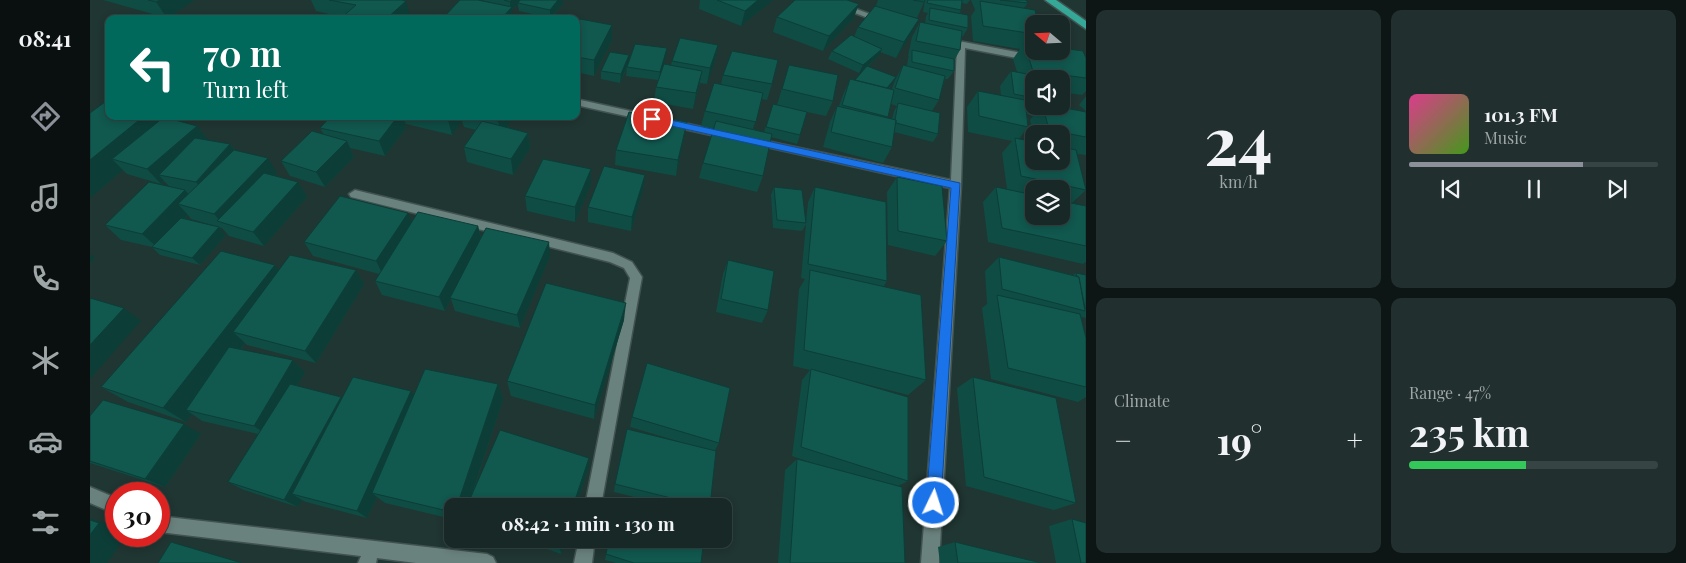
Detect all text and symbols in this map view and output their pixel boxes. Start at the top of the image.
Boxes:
north arrow [1025,15,1070,60]
map controls [1025,15,1070,225]
text: 08:41 [19,23,71,53]
text: 70 m [203,29,281,76]
icon: left [120,35,185,100]
button: sound [1025,70,1070,115]
text: Turn left [203,74,288,104]
text: 24 [1204,95,1273,181]
pin [631,98,673,140]
icon: directions [28,99,63,134]
text: 101.3 FM [1484,101,1558,127]
icon: arrive [638,105,666,133]
button: search [1025,125,1070,170]
text: Music [1484,127,1527,148]
text: km/h [1219,171,1258,192]
icon: previous [1437,175,1465,203]
icon: pause [1520,175,1548,203]
icon: next [1603,175,1631,203]
icon: music [28,180,63,215]
button: layers [1025,180,1070,225]
icon: phone [28,261,63,296]
icon: climate [28,343,63,378]
text: Range · 47% [1409,382,1491,403]
text: Climate [1114,390,1170,411]
text: 235 km [1409,406,1529,457]
text: 19° [1216,414,1262,465]
text: − [1114,421,1132,458]
text: + [1347,421,1363,458]
icon: car [28,424,63,459]
position arrow [907,476,959,528]
speed limit sign: 30 [105,482,170,547]
icon: filters [28,505,63,540]
text: 08:42 · 1 min · 130 m [501,510,675,536]

